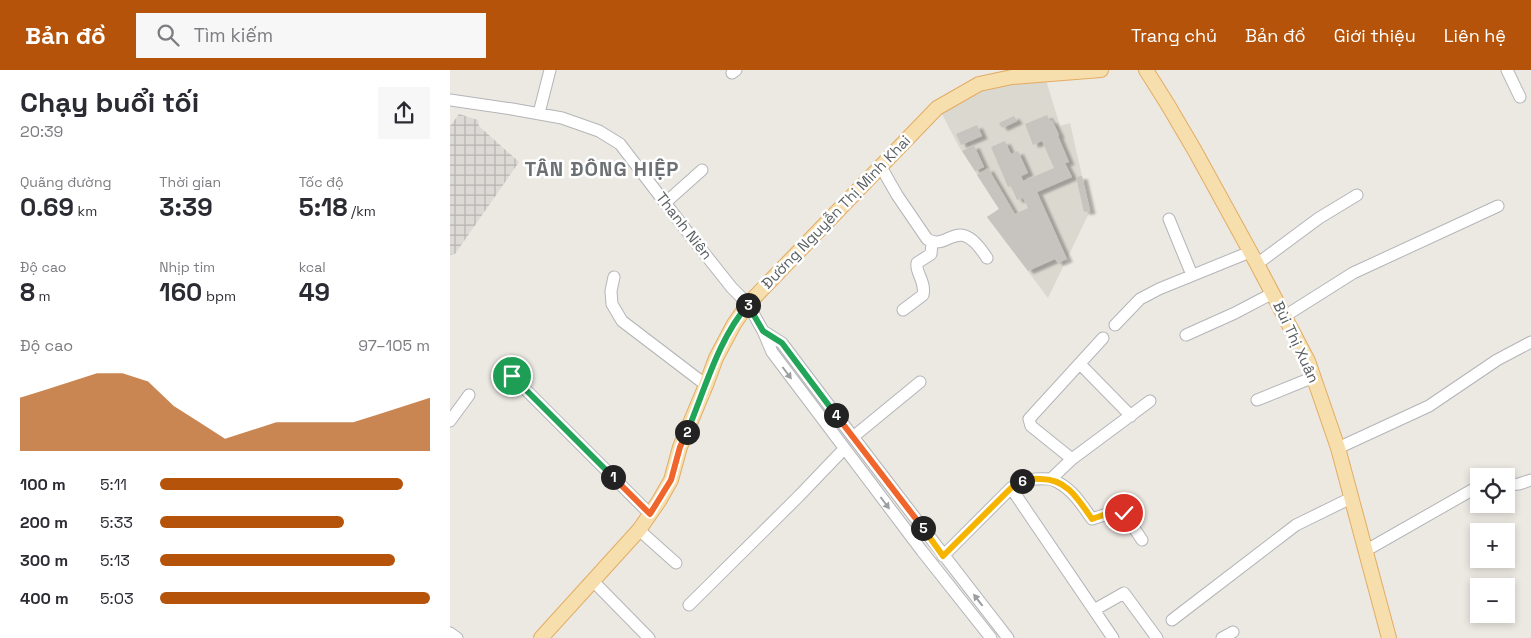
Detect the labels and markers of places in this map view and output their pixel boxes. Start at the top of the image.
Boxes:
pin: 3 [736,292,760,318]
pin [491,355,533,397]
pin: 4 [824,402,848,428]
pin: 2 [674,420,700,444]
pin: 1 [600,464,626,490]
pin: 6 [1010,468,1034,494]
pin [1103,492,1145,534]
pin: 5 [910,516,936,540]

